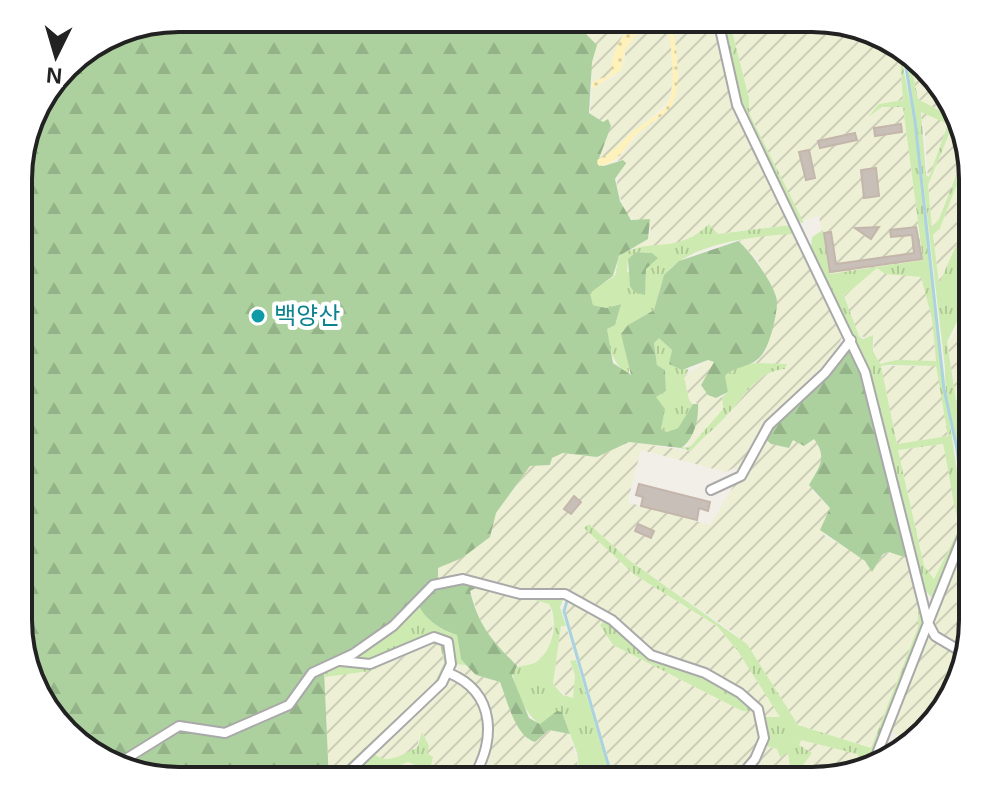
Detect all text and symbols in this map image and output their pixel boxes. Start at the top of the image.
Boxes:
north arrow [16,16,96,96]
text: N [45,62,63,89]
place label: 백양산 [274,302,340,329]
marker: 백양산 [249,307,267,325]

